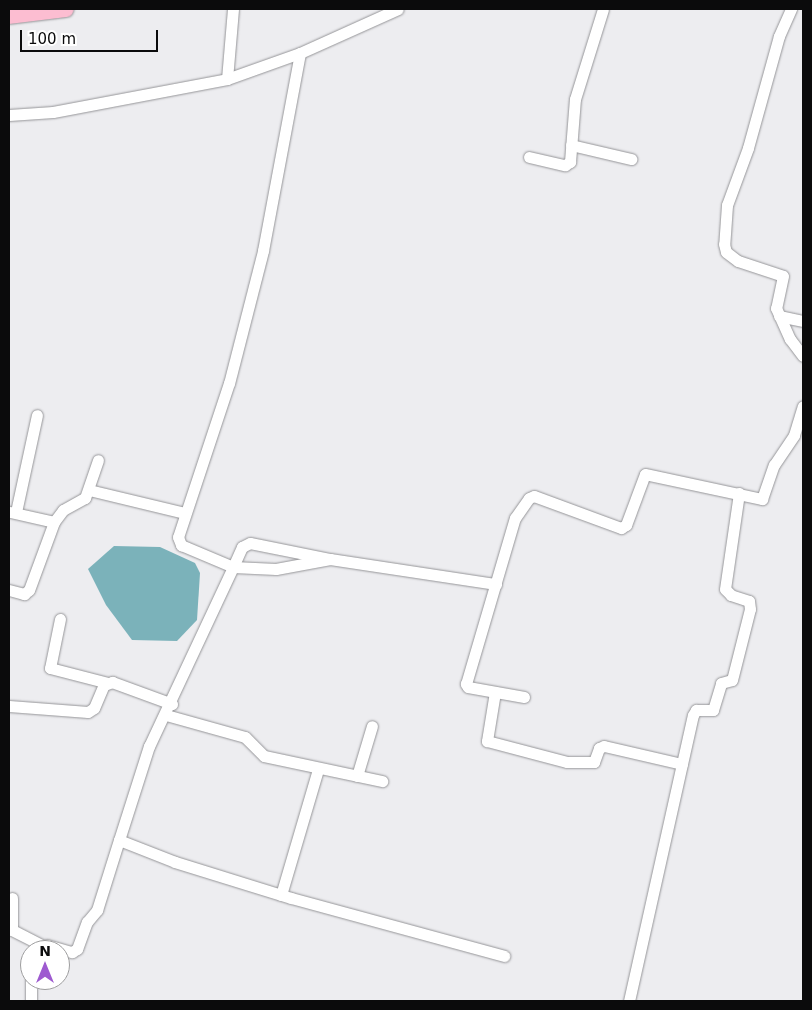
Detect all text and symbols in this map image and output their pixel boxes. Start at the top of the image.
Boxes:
scale bar [22,20,160,52]
text: 100 m [28,30,76,48]
north arrow [20,940,70,990]
text: N [39,943,51,959]

